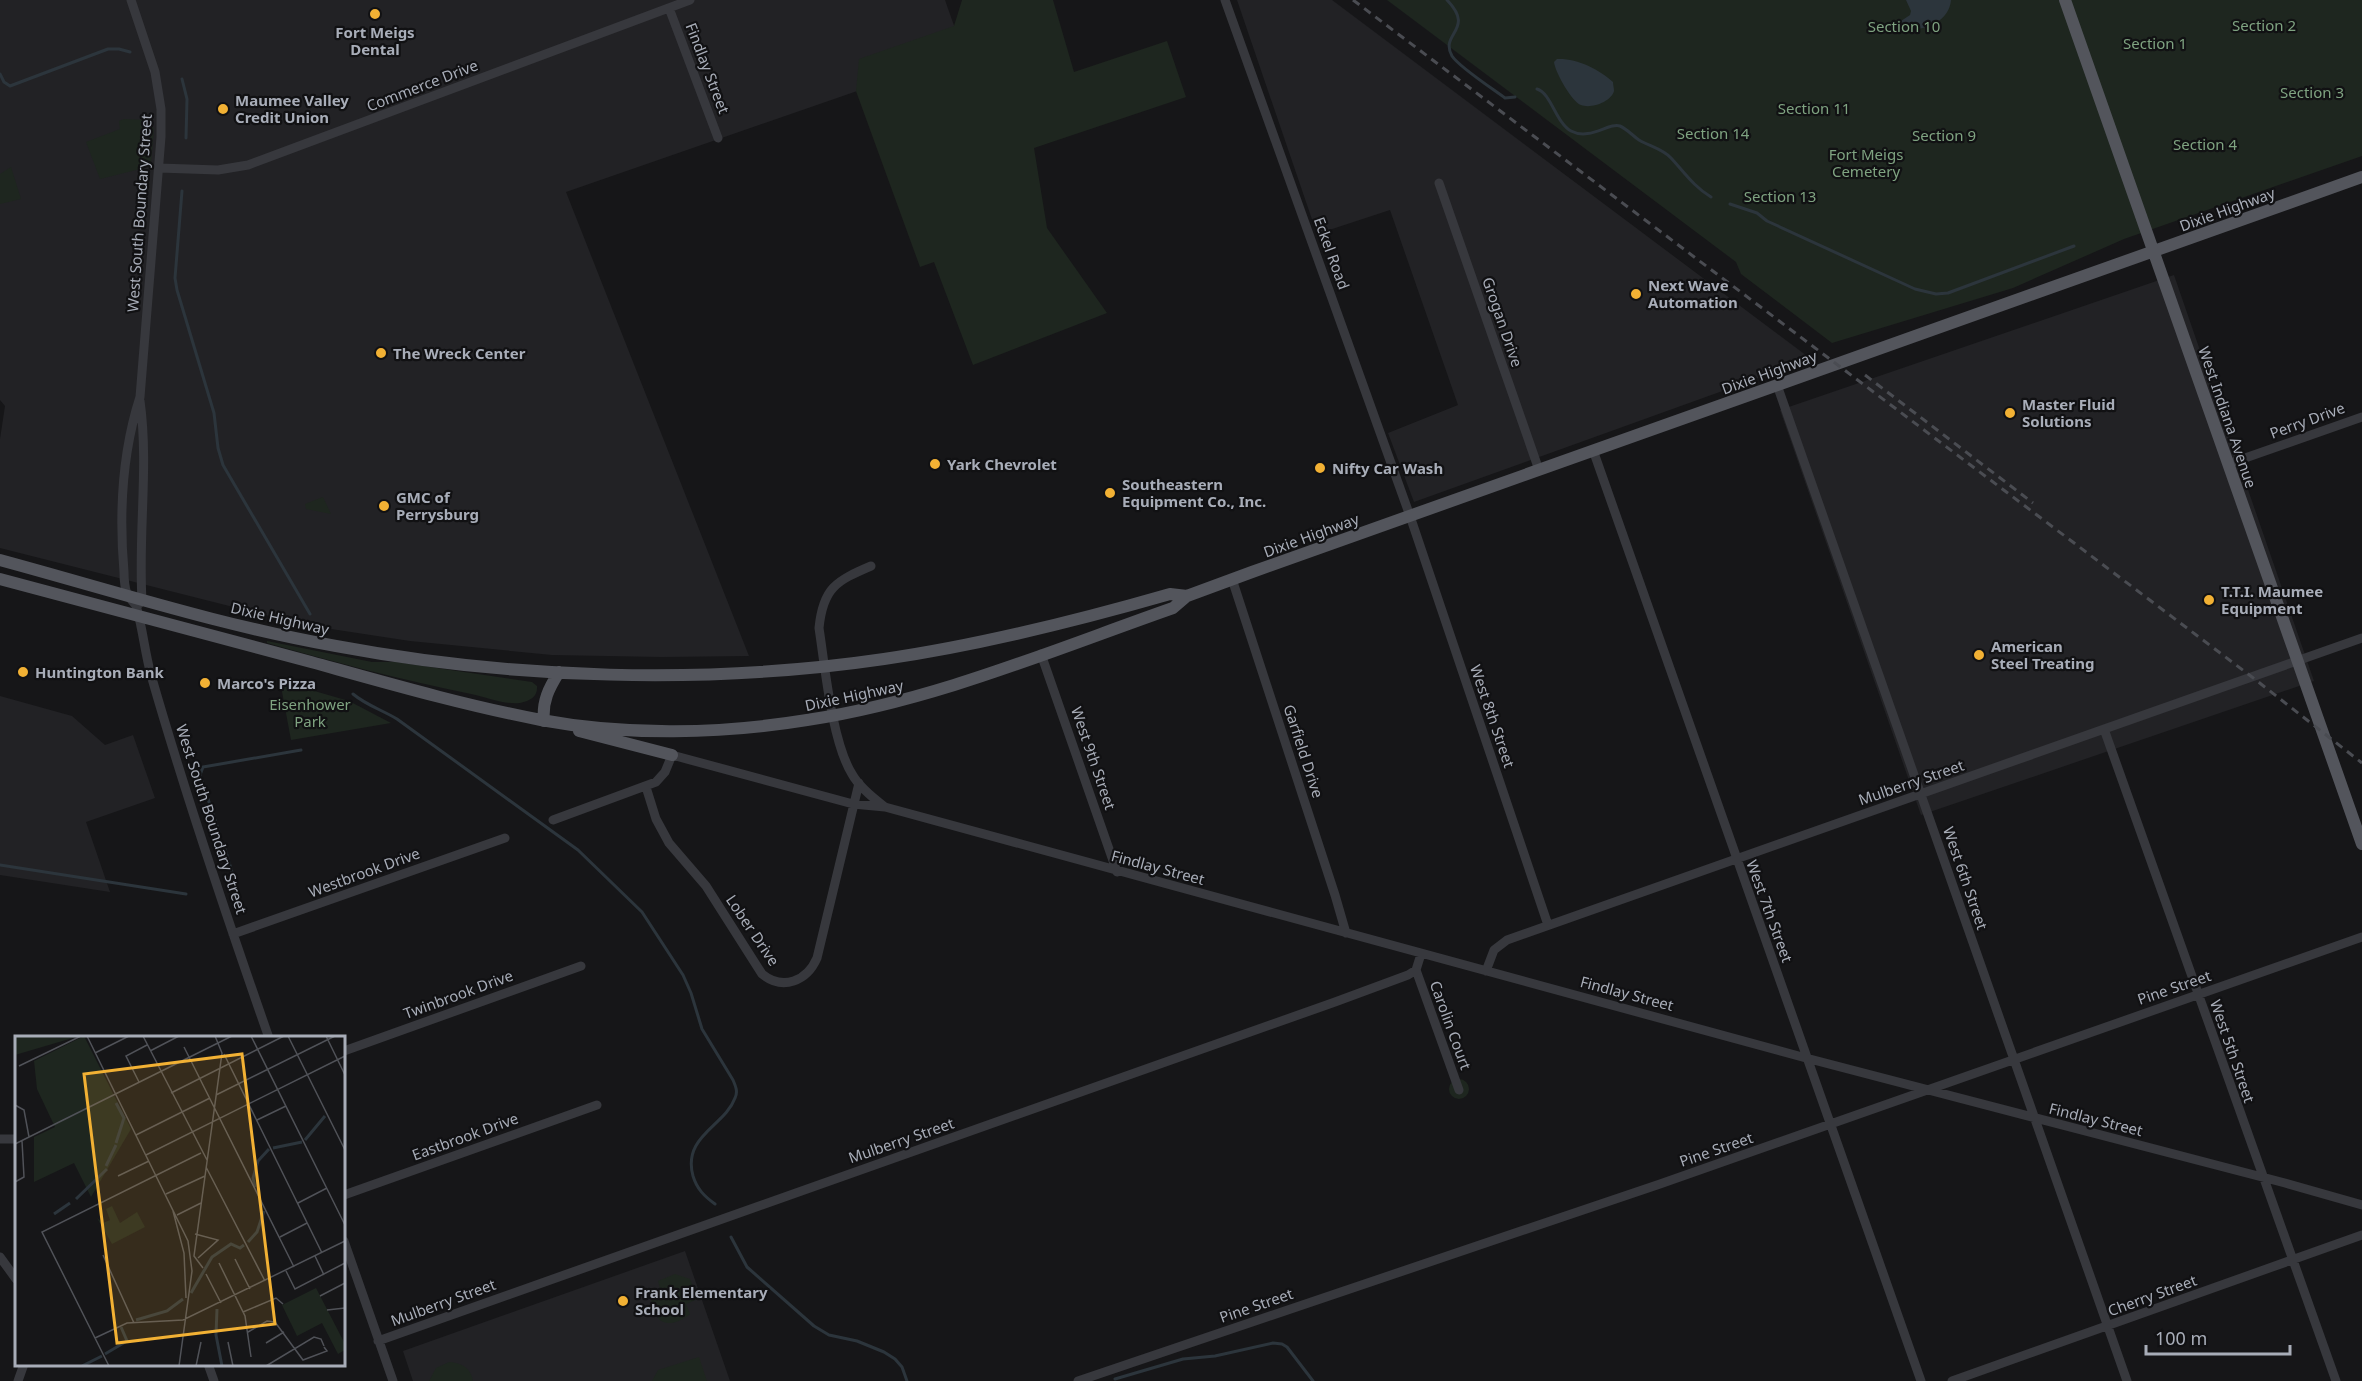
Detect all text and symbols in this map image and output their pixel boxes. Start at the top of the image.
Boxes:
marker: Fort Meigs Dental [368,7,382,21]
park label: Section 2 [2232,15,2296,35]
park label: Section 10 [1868,16,1940,36]
street label: Findlay Street [681,20,735,117]
place label: Fort Meigs Dental [335,22,415,59]
park label: Section 1 [2123,33,2187,53]
street label: Commerce Drive [364,55,480,115]
park label: Section 3 [2280,82,2344,102]
place label: Maumee Valley Credit Union [235,90,349,127]
park label: Section 11 [1778,98,1850,118]
marker: Maumee Valley Credit Union [216,102,230,116]
street label: West South Boundary Street [122,113,156,313]
park label: Section 14 [1677,123,1750,143]
park label: Section 9 [1912,125,1976,145]
park label: Section 4 [2173,134,2237,154]
park label: Fort Meigs Cemetery [1829,144,1903,181]
street label: Dixie Highway [2176,182,2278,236]
park label: Section 13 [1744,186,1816,206]
street label: Eckel Road [1310,214,1354,292]
street label: Grogan Drive [1478,274,1528,370]
place label: Next Wave Automation [1648,275,1738,312]
marker: Next Wave Automation [1629,287,1643,301]
place label: The Wreck Center [393,343,526,363]
street label: West Indiana Avenue [2194,343,2262,491]
street label: Dixie Highway [1718,345,1820,399]
marker: The Wreck Center [374,346,388,360]
place label: Master Fluid Solutions [2022,394,2115,431]
street label: Perry Drive [2267,397,2347,443]
marker: Master Fluid Solutions [2003,406,2017,420]
place label: Yark Chevrolet [947,454,1057,474]
marker: Yark Chevrolet [928,457,942,471]
place label: Nifty Car Wash [1332,458,1443,478]
marker: Nifty Car Wash [1313,461,1327,475]
place label: Southeastern Equipment Co., Inc. [1122,474,1266,511]
marker: Southeastern Equipment Co., Inc. [1103,486,1117,500]
place label: GMC of Perrysburg [396,487,479,524]
marker: GMC of Perrysburg [377,499,391,513]
street label: Dixie Highway [1260,508,1362,562]
place label: T.T.I. Maumee Equipment [2221,581,2323,618]
marker: T.T.I. Maumee Equipment [2202,593,2216,607]
street label: Dixie Highway [229,597,331,639]
place label: American Steel Treating [1991,636,2095,673]
marker: American Steel Treating [1972,648,1986,662]
place label: Huntington Bank [35,662,164,682]
street label: West 8th Street [1466,662,1520,771]
marker: Huntington Bank [16,665,30,679]
place label: Marco's Pizza [217,673,316,693]
street label: Dixie Highway [803,675,905,715]
marker: Marco's Pizza [198,676,212,690]
park label: Eisenhower Park [269,694,351,731]
street label: Garfield Drive [1279,702,1329,800]
street label: West 9th Street [1067,704,1121,813]
street label: West South Boundary Street [172,722,252,917]
street label: Mulberry Street [1856,754,1967,809]
street label: West 6th Street [1939,824,1993,933]
street label: Westbrook Drive [306,843,422,901]
street label: Findlay Street [1109,845,1207,889]
street label: West 7th Street [1742,857,1798,966]
street label: Lober Drive [722,890,784,970]
street label: Twinbrook Drive [400,965,516,1023]
street label: Pine Street [2135,965,2214,1009]
street label: Findlay Street [1578,971,1676,1015]
street label: Carolin Court [1426,978,1477,1073]
street label: West 5th Street [2206,997,2260,1106]
inset map [15,1036,345,1366]
street label: Findlay Street [2047,1098,2145,1140]
street label: Eastbrook Drive [409,1108,521,1164]
street label: Mulberry Street [846,1112,957,1167]
street label: Pine Street [1677,1127,1756,1171]
street label: Cherry Street [2105,1269,2200,1320]
street label: Mulberry Street [388,1274,499,1330]
place label: Frank Elementary School [635,1282,768,1319]
street label: Pine Street [1217,1283,1296,1327]
marker: Frank Elementary School [616,1294,630,1308]
scale bar [2146,1318,2290,1356]
text: 100 m [2155,1326,2207,1350]

